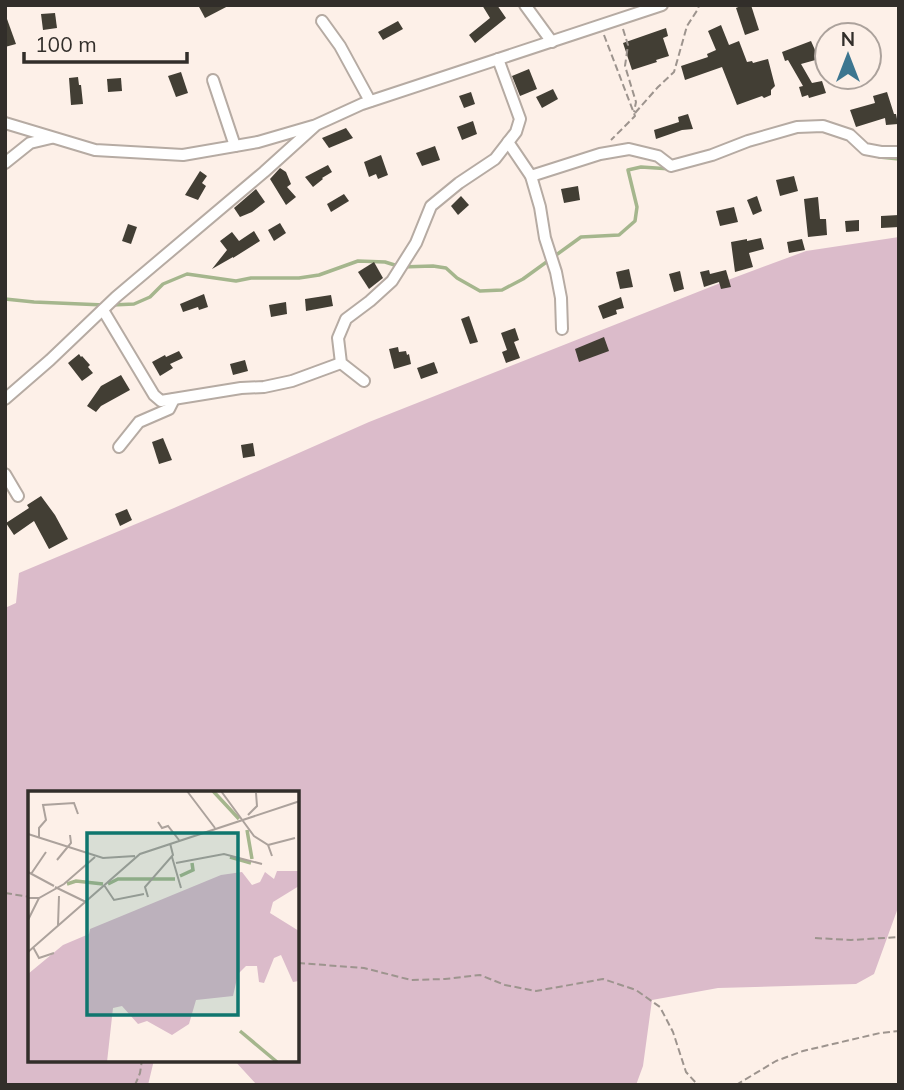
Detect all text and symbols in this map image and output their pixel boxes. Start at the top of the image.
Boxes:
scale bar [24,21,187,65]
north arrow [813,21,883,91]
text: N [841,27,855,51]
text: 100 m [35,31,97,57]
inset map [28,791,299,1062]

